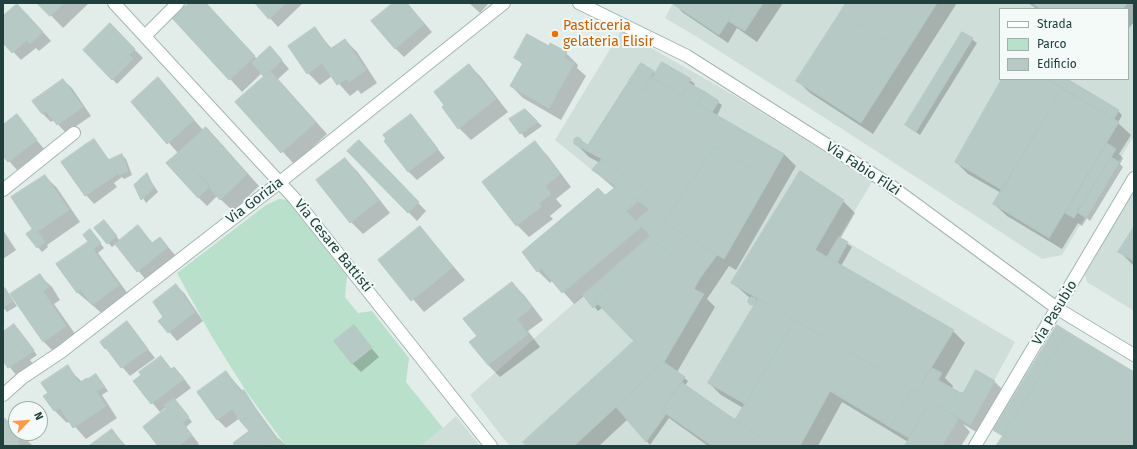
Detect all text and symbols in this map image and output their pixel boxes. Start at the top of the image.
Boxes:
legend [999,8,1129,80]
text: Strada [1037,17,1072,31]
place label: Pasticceria gelateria Elisir [563,18,654,50]
marker: Pasticceria gelateria Elisir [550,29,560,39]
text: Parco [1037,37,1067,51]
text: Edificio [1037,57,1077,71]
street label: Via Fabio Filzi [823,139,903,199]
street label: Via Gorizia [223,174,287,228]
street label: Via Cesare Battisti [291,196,375,296]
street label: Via Pasubio [1029,277,1081,349]
north arrow [8,401,48,441]
text: N [31,410,46,422]

